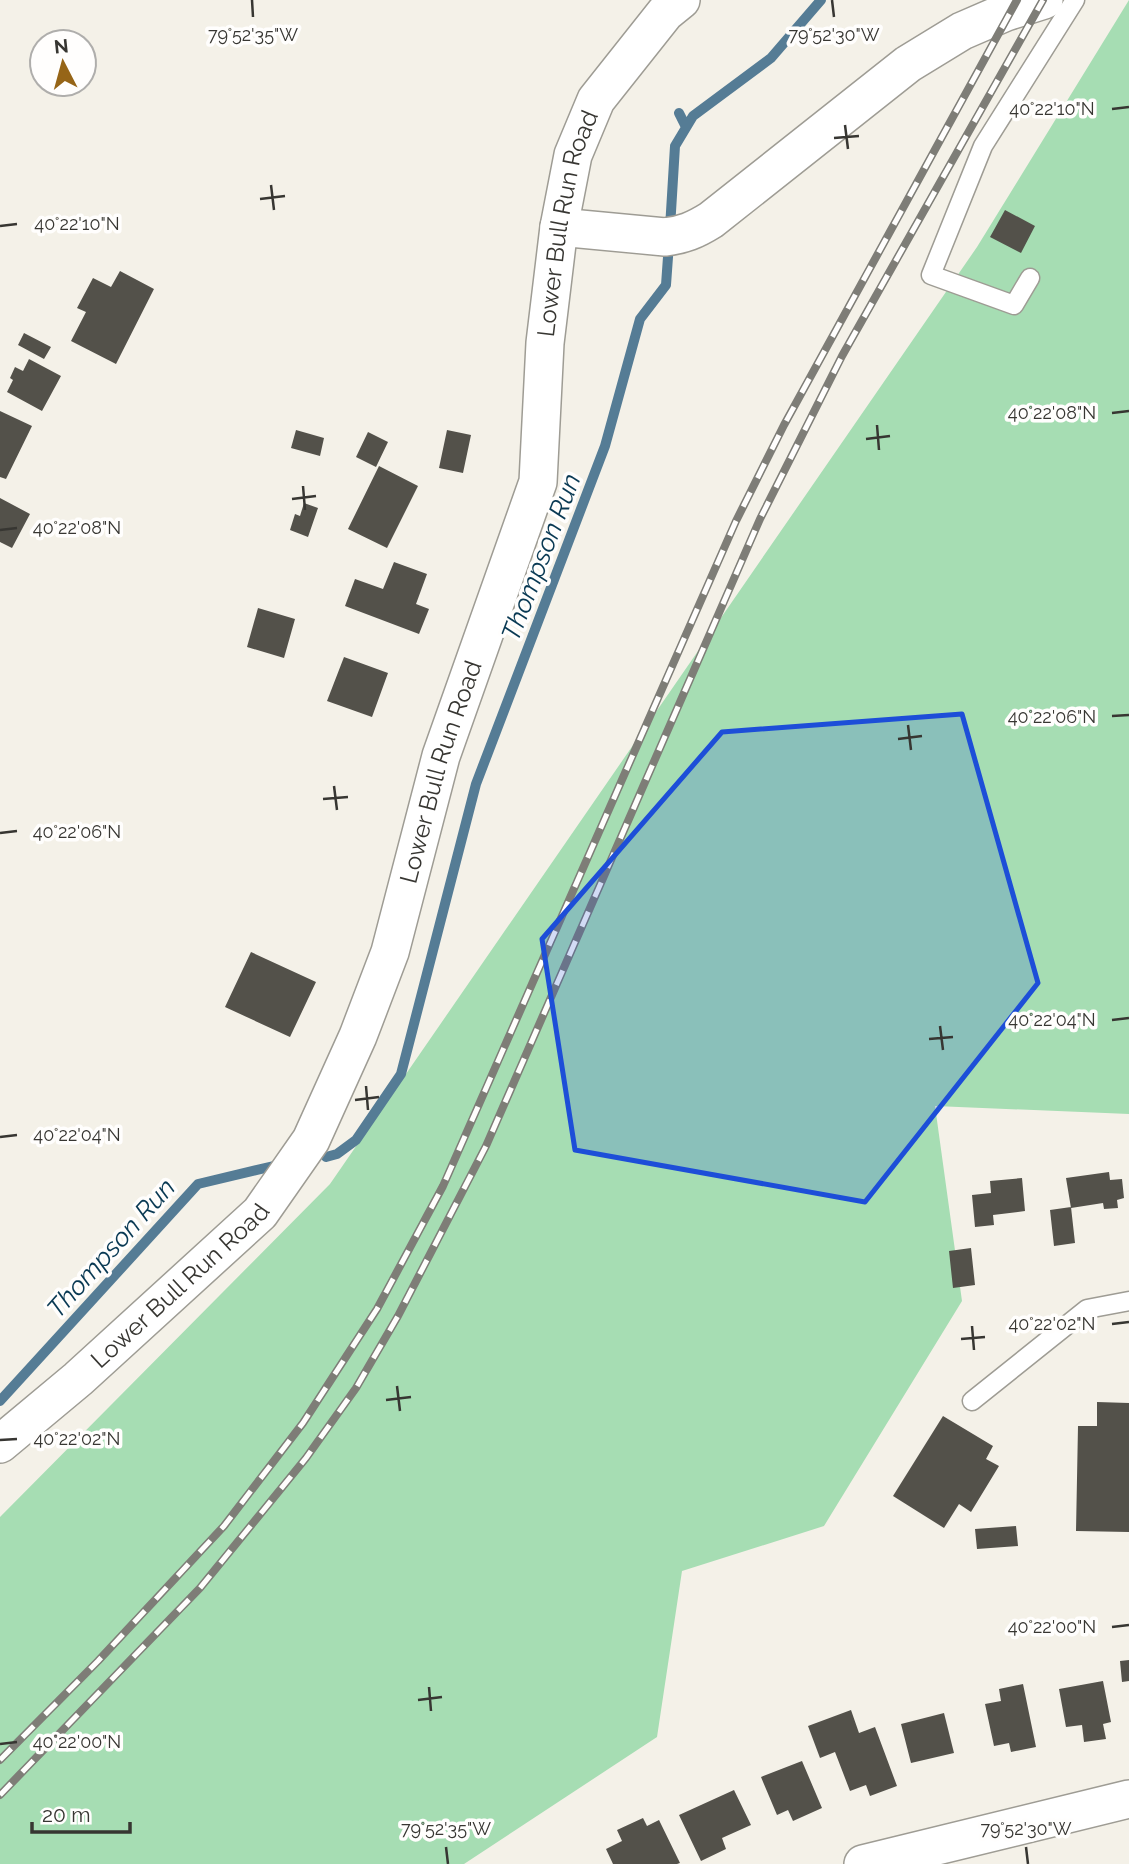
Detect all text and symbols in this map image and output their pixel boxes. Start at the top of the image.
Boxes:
text: 79°52'35"W [208,24,298,45]
text: 79°52'30"W [788,24,880,45]
north arrow [28,28,98,98]
text: N [53,34,70,58]
text: 40°22'10"N [1009,98,1095,119]
street label: Lower Bull Run Road [531,106,604,338]
text: 40°22'10"N [34,213,120,234]
text: 40°22'08"N [1008,402,1096,423]
water label: Thompson Run [495,469,587,645]
text: 40°22'08"N [33,517,121,538]
street label: Lower Bull Run Road [394,657,488,886]
text: 40°22'06"N [1008,706,1096,727]
text: 40°22'06"N [33,821,121,842]
text: 40°22'04"N [1008,1009,1096,1030]
text: 40°22'04"N [33,1124,121,1145]
water label: Thompson Run [41,1172,181,1324]
street label: Lower Bull Run Road [85,1198,276,1374]
text: 40°22'02"N [1009,1313,1095,1334]
text: 40°22'02"N [34,1428,120,1449]
text: 40°22'00"N [1008,1616,1096,1637]
text: 40°22'00"N [33,1731,121,1752]
scale bar [32,1790,130,1834]
text: 20 m [42,1802,90,1827]
text: 79°52'35"W [401,1818,491,1839]
text: 79°52'30"W [980,1818,1072,1839]

